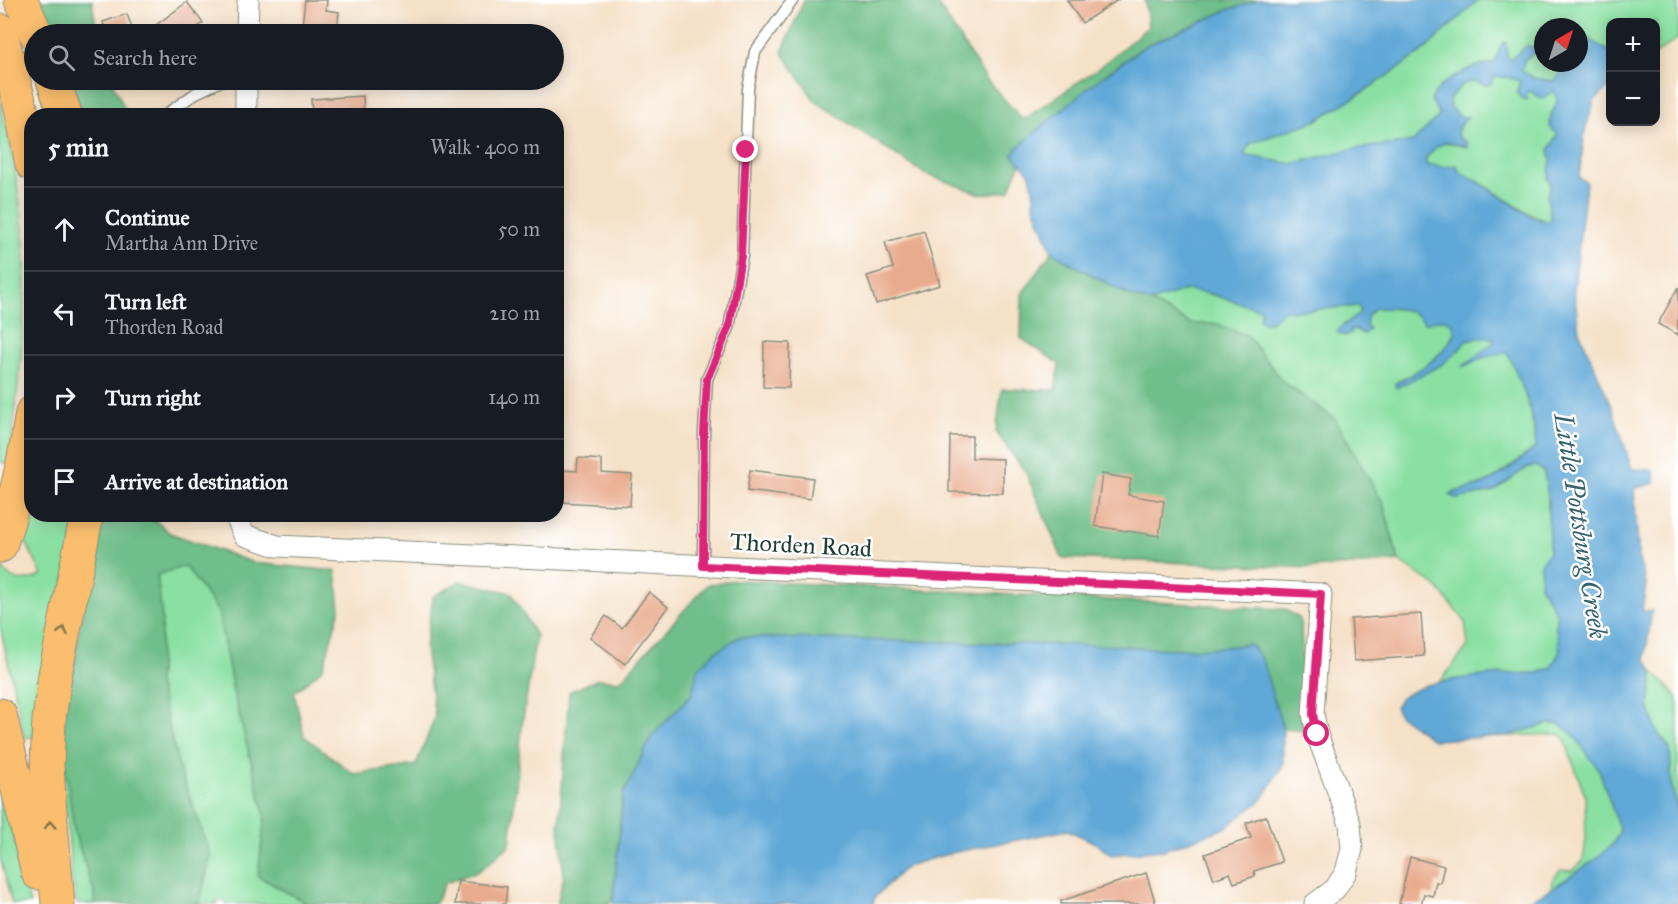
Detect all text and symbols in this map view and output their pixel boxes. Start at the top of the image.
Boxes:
north arrow [1534,18,1588,72]
map controls [1606,18,1660,126]
button: + [1606,18,1660,72]
search box [24,24,564,90]
icon: search [45,41,78,74]
text: Search here [93,44,197,71]
button: − [1606,72,1660,126]
text: 5 min [48,131,109,163]
text: Walk · 400 m [430,135,540,159]
route end [732,136,758,162]
text: Continue [105,204,190,231]
icon: ahead [48,213,81,246]
text: 50 m [498,217,540,241]
text: Martha Ann Drive [105,231,258,255]
text: Turn left [105,288,187,315]
icon: left [48,297,81,330]
text: 210 m [490,301,540,325]
text: Thorden Road [105,315,223,339]
icon: right [48,381,81,414]
text: Turn right [105,384,201,411]
text: 140 m [488,385,540,409]
water label: Little Pottsburg Creek [1547,410,1615,642]
icon: arrive [48,465,81,498]
text: Arrive at destination [105,468,288,495]
street label: Thorden Road [729,526,873,564]
one-way arrow [56,626,69,636]
route start [1303,720,1329,746]
one-way arrow [44,820,57,829]

